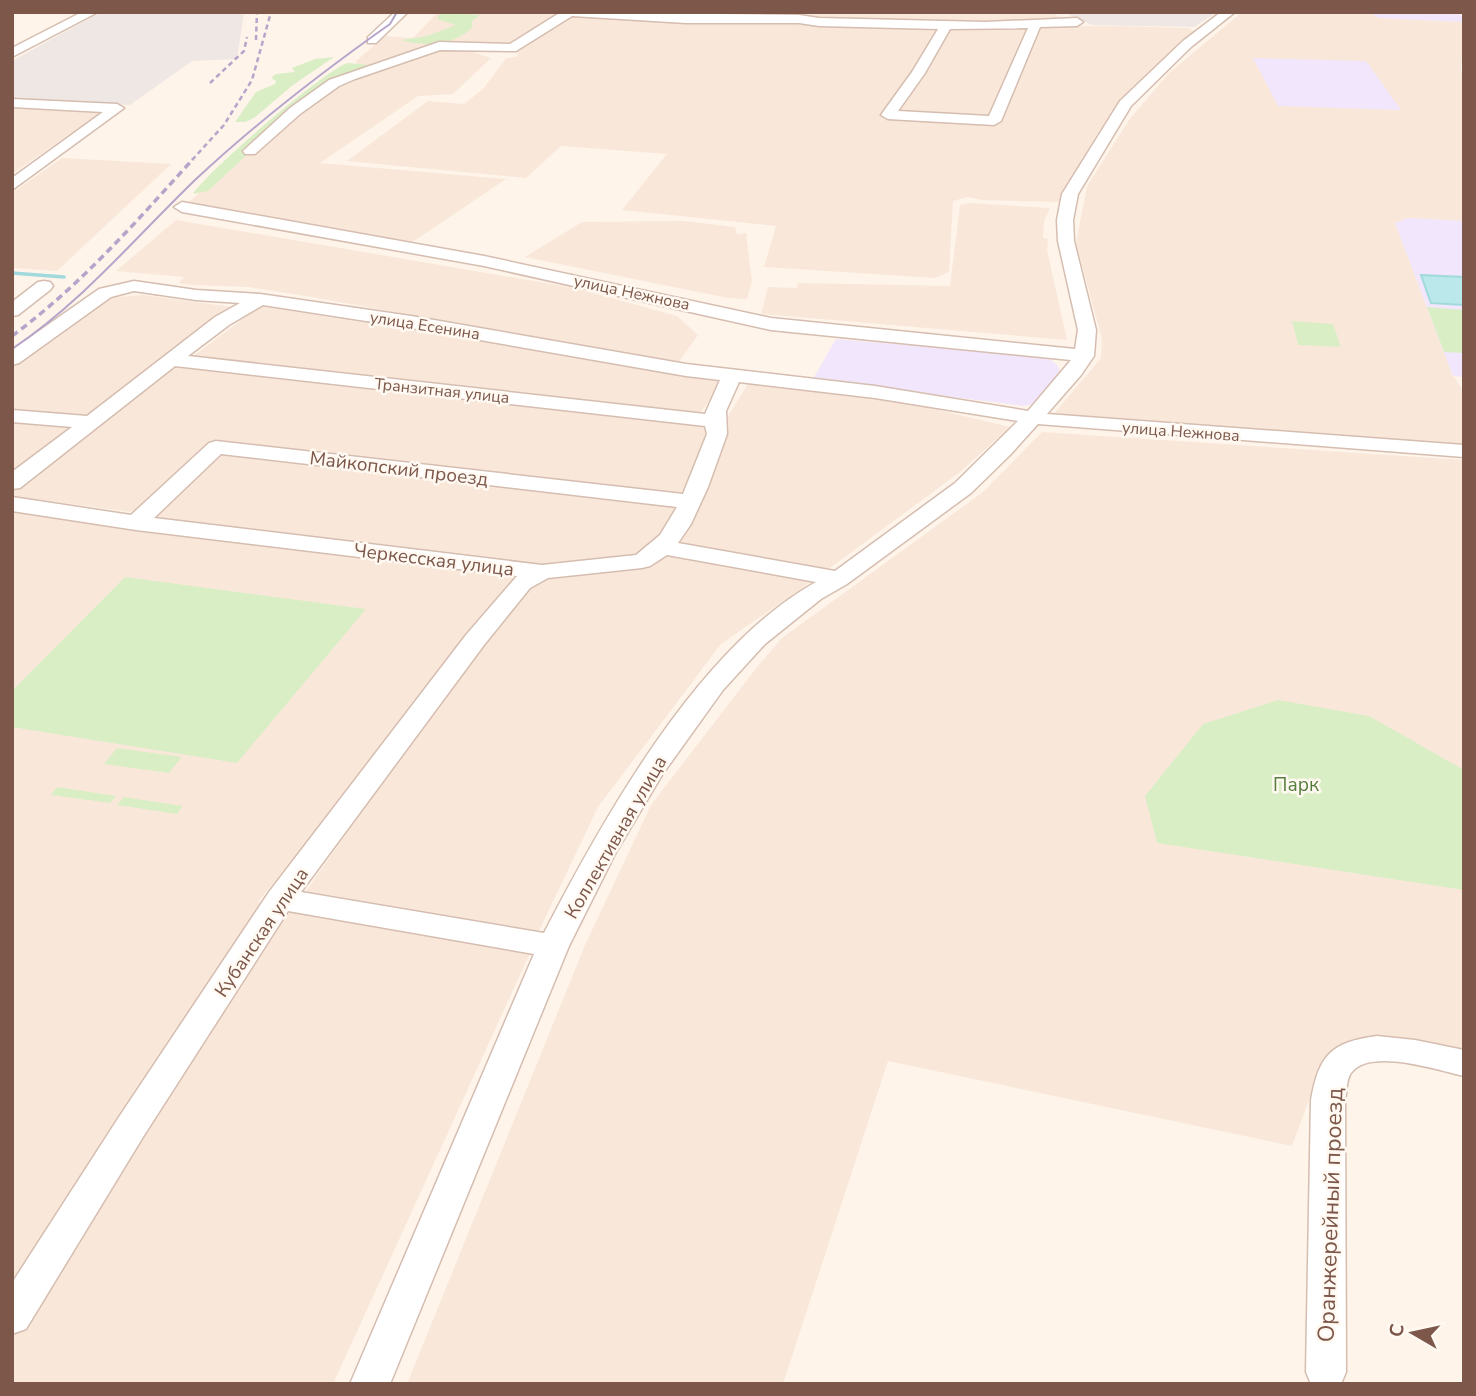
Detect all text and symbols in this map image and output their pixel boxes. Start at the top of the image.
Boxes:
street label: улица Нежнова [572,270,692,316]
street label: улица Есенина [368,306,481,346]
street label: Транзитная улица [373,373,511,409]
street label: улица Нежнова [1121,417,1241,447]
street label: Майкопский проезд [308,445,490,493]
street label: Черкесская улица [352,537,515,583]
street label: Коллективная улица [559,751,673,924]
park label: Парк [1273,772,1319,798]
street label: Кубанская улица [209,863,315,1002]
street label: Оранжерейный проезд [1311,1087,1350,1343]
north arrow [1378,1298,1448,1368]
text: С [1383,1322,1411,1339]

